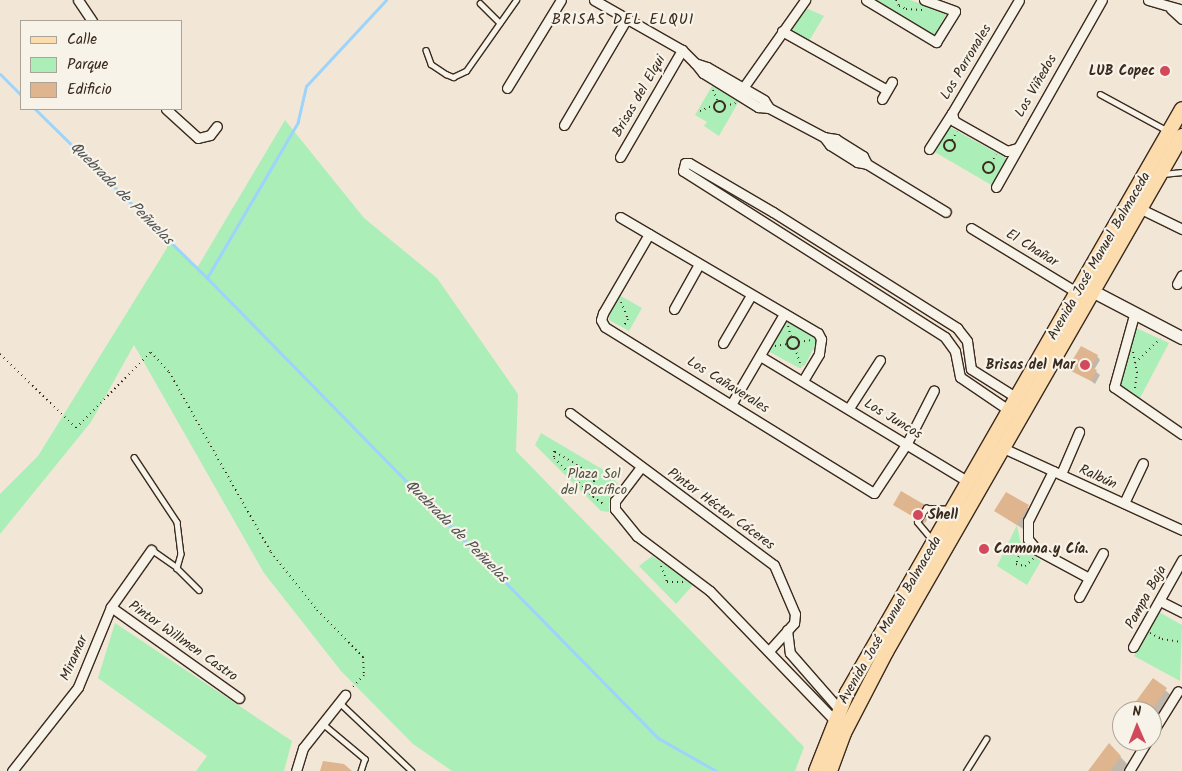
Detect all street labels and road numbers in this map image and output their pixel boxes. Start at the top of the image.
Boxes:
street label: Los Parronales [937,21,995,103]
street label: Brisas del Elqui [609,52,669,140]
street label: Los Viñedos [1011,52,1061,120]
street label: Avenida José Manuel Balmaceda [1044,169,1154,343]
street label: El Chañar [1003,225,1061,271]
street label: Los Cañaverales [684,353,772,417]
street label: Los Juncos [861,395,925,443]
street label: Ralbún [1076,461,1120,493]
street label: Pintor Héctor Cáceres [664,464,778,554]
street label: Avenida José Manuel Balmaceda [835,533,945,707]
street label: Pampa Baja [1122,562,1170,632]
street label: Pintor Willmen Castro [125,597,241,685]
street label: Miramar [57,633,91,683]

